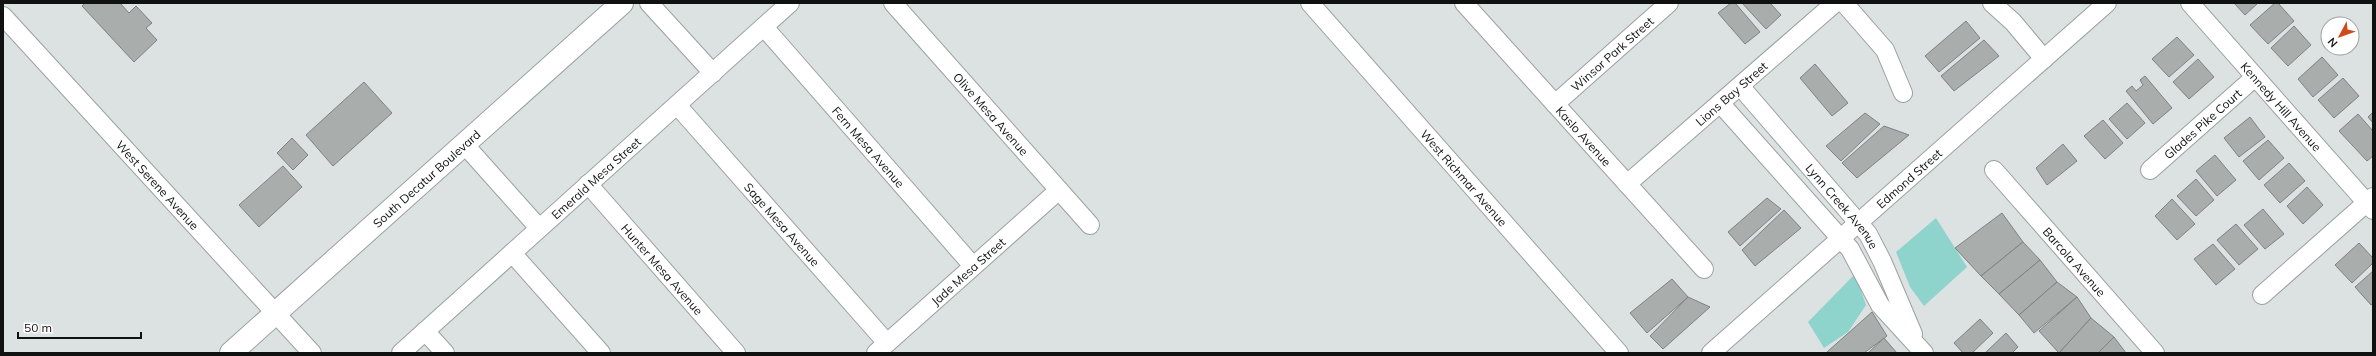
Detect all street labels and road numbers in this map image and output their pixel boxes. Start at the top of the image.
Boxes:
street label: Winsor Park Street [1568,13,1656,94]
street label: Lions Bay Street [1692,58,1770,129]
street label: Kennedy Hill Avenue [2238,59,2325,154]
street label: Olive Mesa Avenue [950,69,1032,158]
street label: Glades Pike Court [2161,85,2244,162]
street label: Fern Mesa Avenue [829,103,908,190]
street label: Kaslo Avenue [1553,103,1615,169]
street label: South Decatur Boulevard [369,126,483,230]
street label: West Richmar Avenue [1418,126,1511,229]
street label: Emerald Mesa Street [548,134,644,222]
street label: West Serene Avenue [113,137,202,233]
street label: Edmond Street [1873,145,1945,211]
street label: Lynn Creek Avenue [1803,160,1882,251]
street label: Sage Mesa Avenue [741,179,823,269]
street label: Hunter Mesa Avenue [618,220,706,318]
street label: Barcola Avenue [2040,224,2109,299]
street label: Jade Mesa Street [928,234,1008,308]

